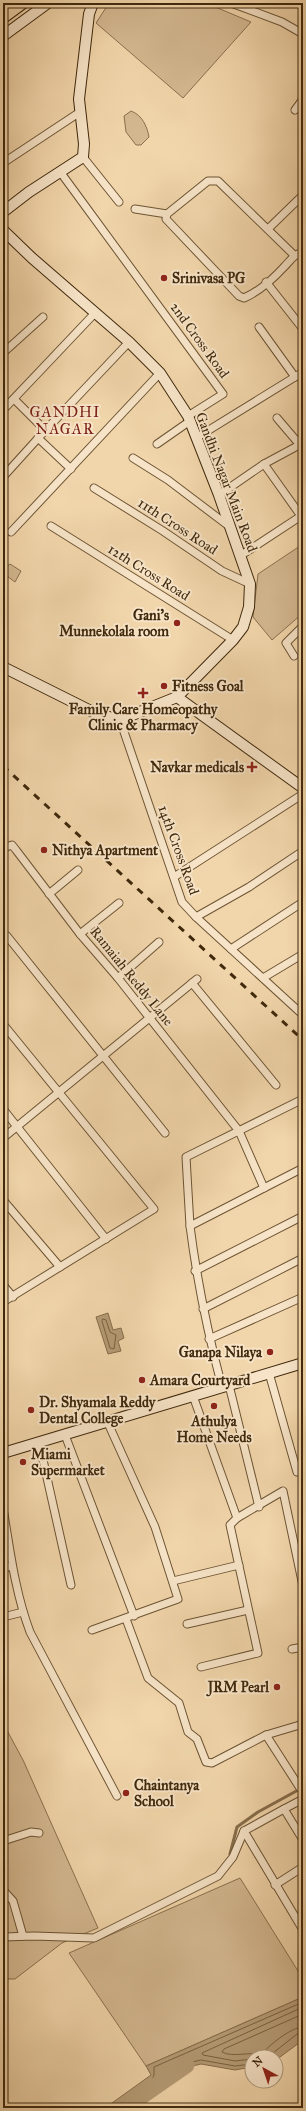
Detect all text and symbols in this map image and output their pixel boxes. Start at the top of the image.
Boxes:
place label: Srinivasa PG [172,270,246,287]
marker: Srinivasa PG [159,273,169,283]
street label: 2nd Cross Road [166,299,233,381]
district label: GANDHI NAGAR [30,403,100,438]
street label: Gandhi Nagar Main Road [192,410,261,554]
street label: 11th Cross Road [135,494,221,559]
street label: 12th Cross Road [105,541,193,604]
place label: Gani's Munnekolala room [59,607,169,640]
marker: Gani's Munnekolala room [172,618,182,628]
place label: Fitness Goal [172,678,245,695]
marker: Fitness Goal [159,681,169,691]
marker: Family Care Homeopathy Clinic & Pharmacy [137,687,149,699]
place label: Family Care Homeopathy Clinic & Pharmacy [69,701,219,735]
place label: Navkar medicals [150,759,244,776]
marker: Navkar medicals [247,762,257,772]
street label: 14th Cross Road [154,803,203,897]
place label: Nithya Apartment [52,842,158,860]
marker: Nithya Apartment [39,845,49,855]
street label: Ramaiah Reddy Lane [86,923,177,1030]
place label: Ganapa Nilaya [179,1344,263,1362]
marker: Ganapa Nilaya [265,1347,275,1357]
place label: Amara Courtyard [149,1372,251,1390]
marker: Amara Courtyard [137,1375,147,1385]
place label: Dr. Shyamala Reddy Dental College [39,1394,157,1428]
marker: Athulya Home Needs [209,1401,219,1411]
marker: Dr. Shyamala Reddy Dental College [26,1405,36,1415]
place label: Athulya Home Needs [176,1413,252,1446]
place label: Miami Supermarket [31,1446,105,1480]
marker: Miami Supermarket [18,1457,28,1467]
place label: JRM Pearl [206,1679,270,1697]
marker: JRM Pearl [272,1682,282,1692]
place label: Chaintanya School [134,1777,200,1810]
marker: Chaintanya School [121,1788,131,1798]
north arrow [244,2049,284,2089]
text: N [250,2053,266,2070]

